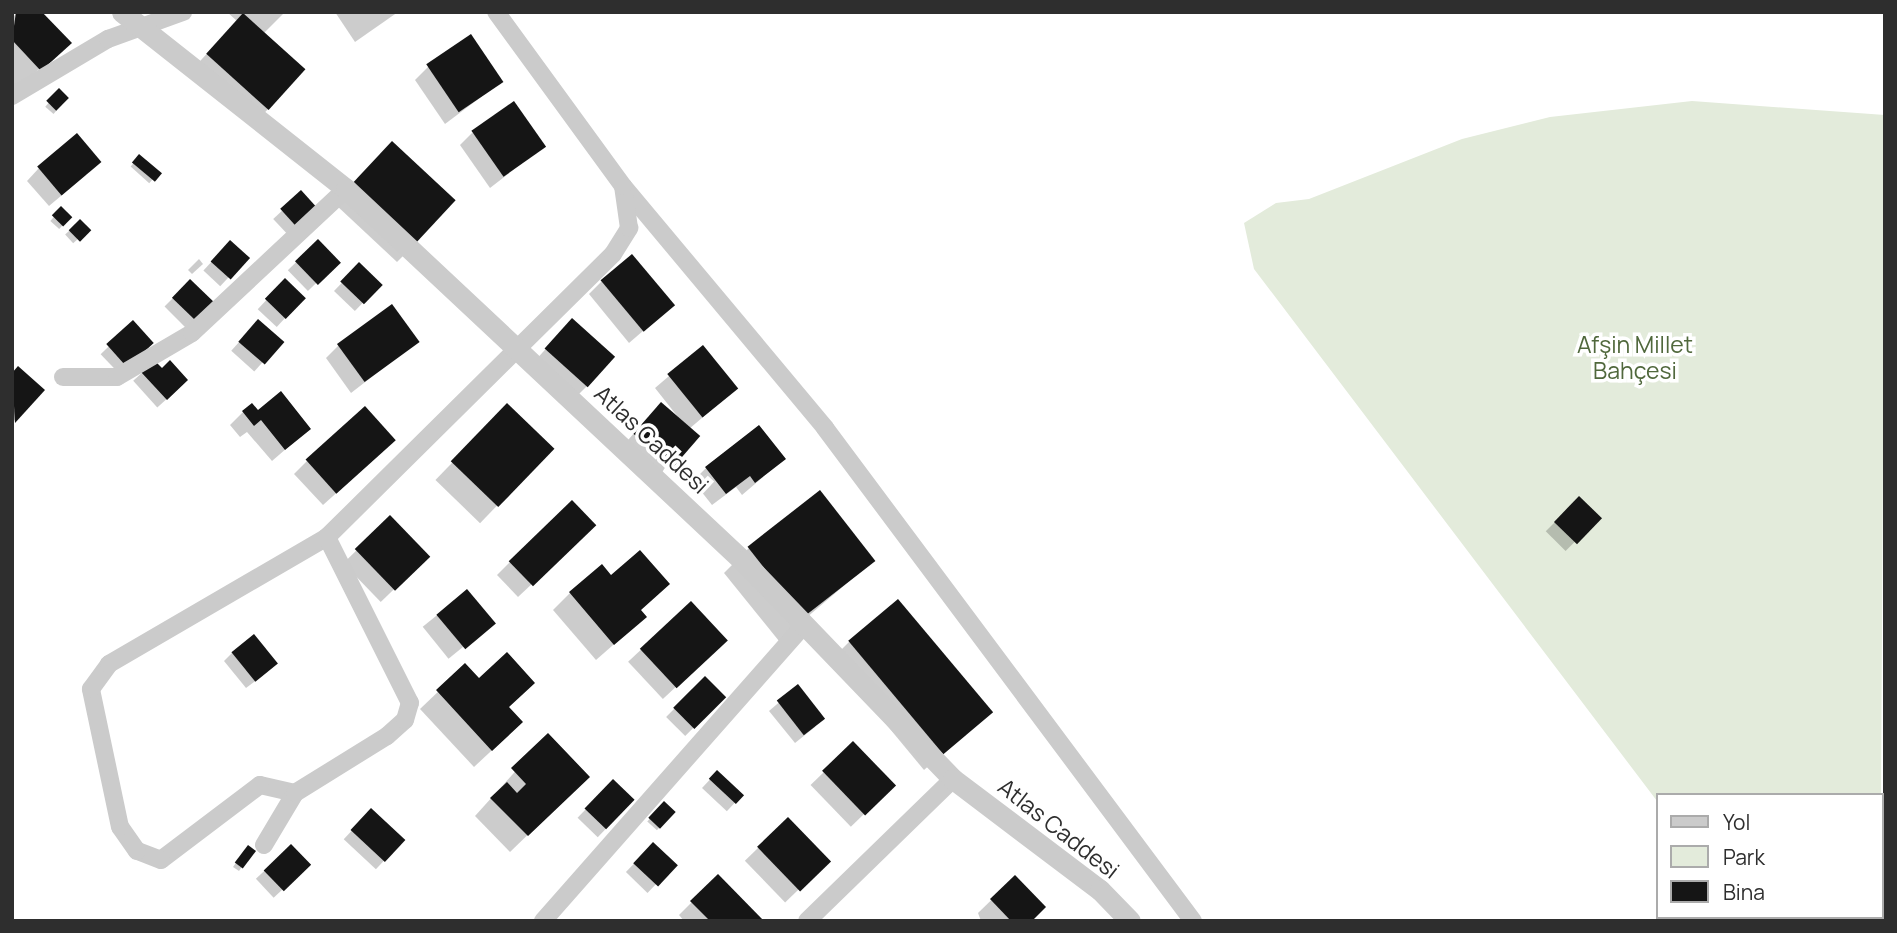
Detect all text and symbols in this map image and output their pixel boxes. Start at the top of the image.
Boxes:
park label: Afşin Millet Bahçesi [1577,330,1693,384]
street label: Atlas Caddesi [589,379,715,499]
street label: Atlas Caddesi [993,772,1125,884]
legend [1656,793,1883,919]
text: Yol [1723,808,1750,836]
text: Park [1723,843,1765,871]
text: Bina [1723,878,1765,906]

